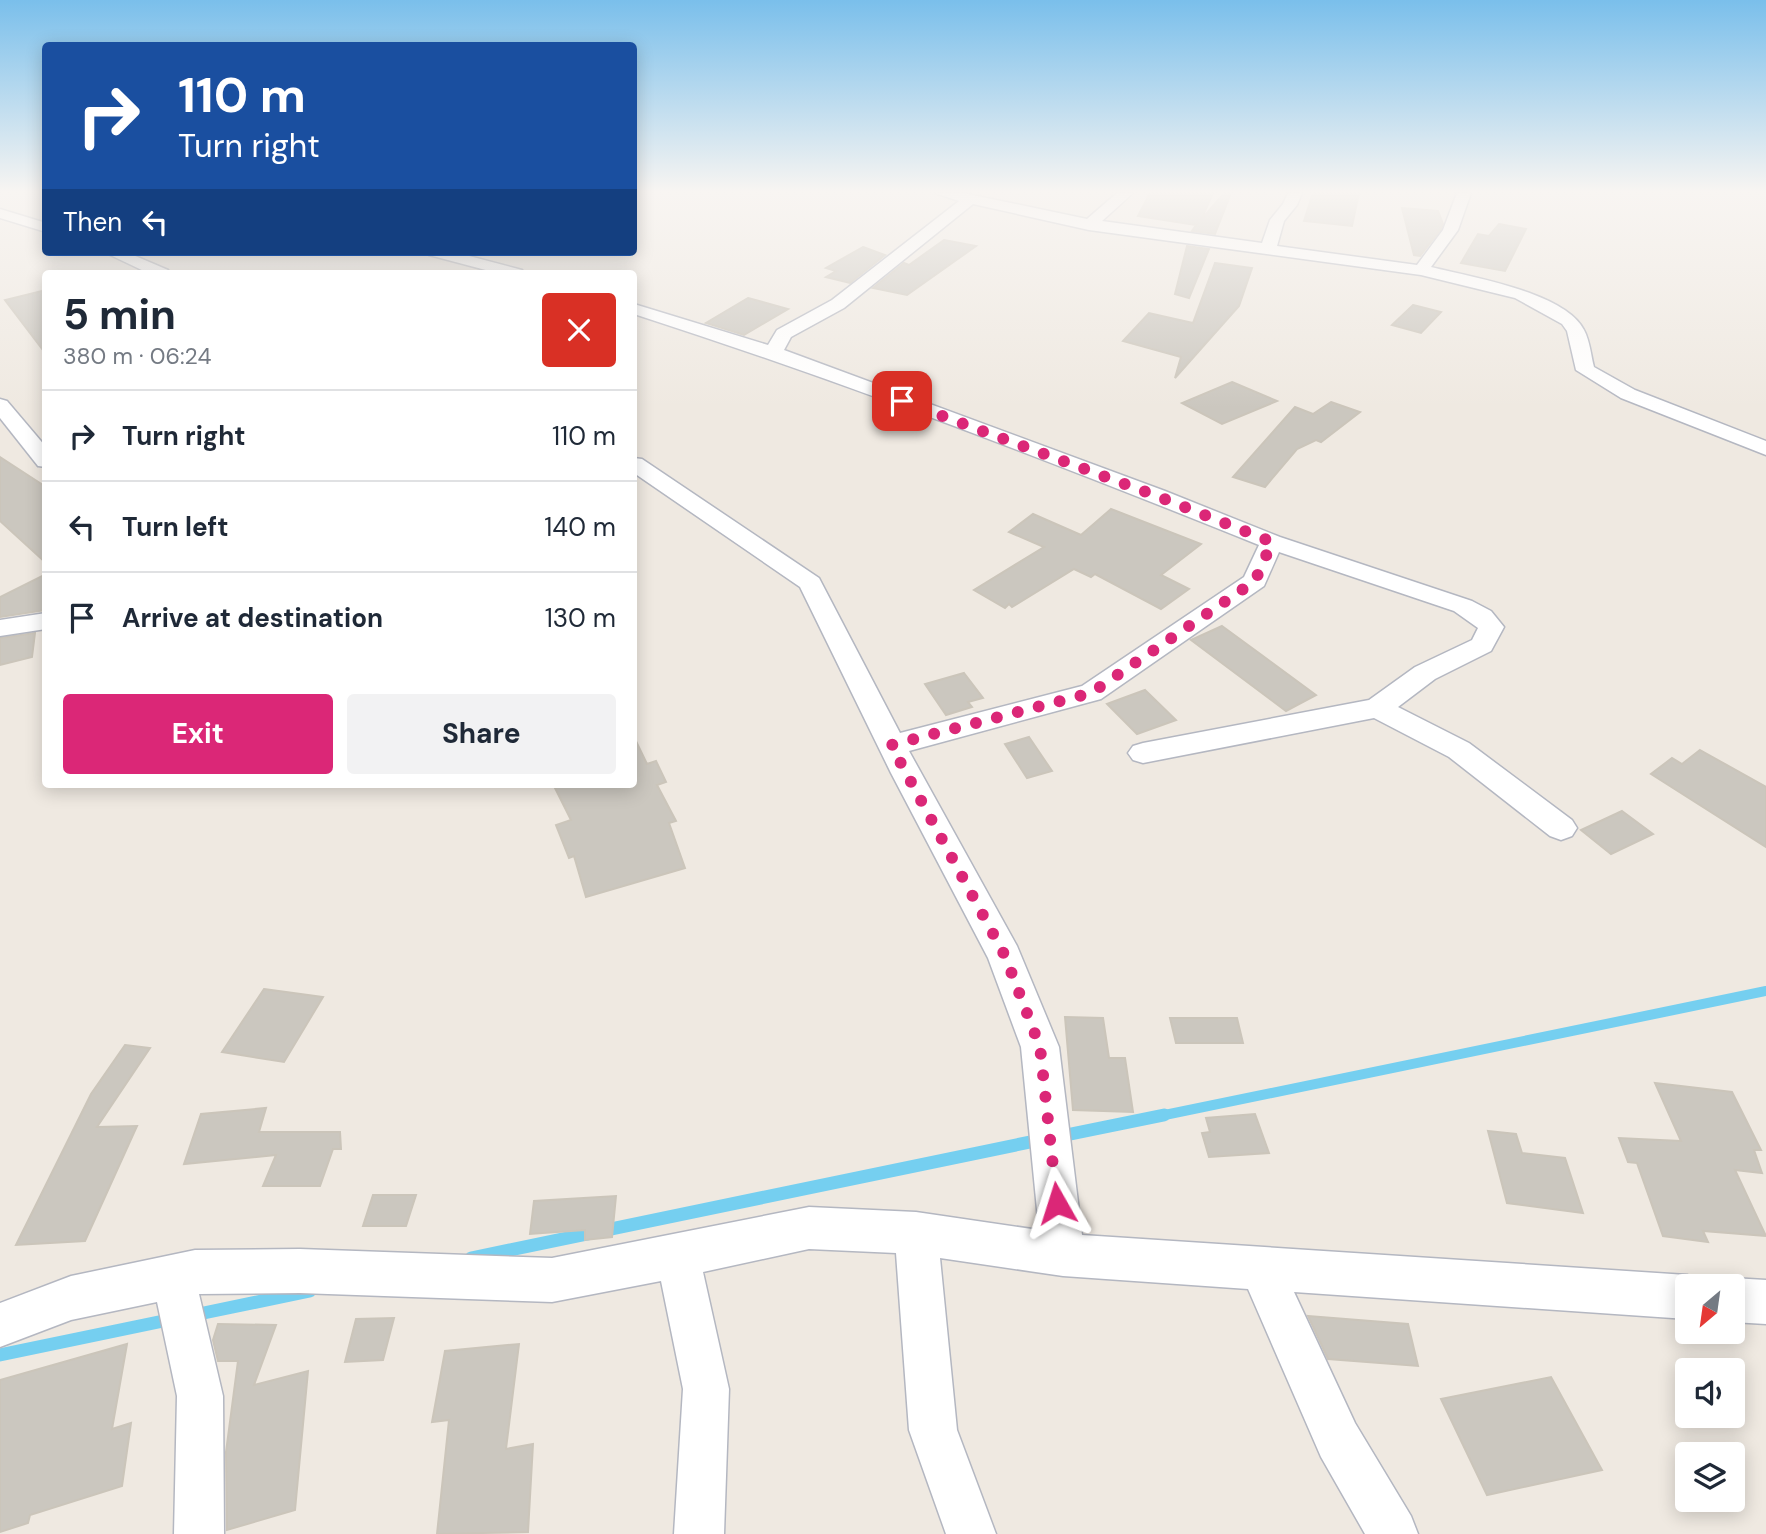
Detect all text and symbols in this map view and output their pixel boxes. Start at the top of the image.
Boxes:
text: 110 m [178,63,306,127]
icon: right [63,70,154,161]
text: Turn right [178,125,320,167]
icon: left [136,203,174,241]
text: Then [63,205,122,239]
text: 5 min [63,287,176,342]
button: close [542,293,616,367]
text: 380 m · 06:24 [63,341,211,371]
pin [872,371,932,431]
icon: arrive [883,382,921,420]
icon: right [63,417,101,455]
text: Turn right [122,419,246,453]
text: 110 m [552,419,616,453]
icon: left [63,508,101,546]
text: Turn left [122,510,229,544]
text: 140 m [544,510,616,544]
icon: arrive [63,599,101,637]
text: Arrive at destination [122,601,383,635]
text: 130 m [545,601,616,635]
button: Exit [63,694,333,774]
button: Share [347,694,616,774]
position arrow [1020,1166,1094,1240]
north arrow [1675,1274,1745,1344]
map controls [1675,1274,1745,1512]
button: sound [1675,1358,1745,1428]
button: layers [1675,1442,1745,1512]

